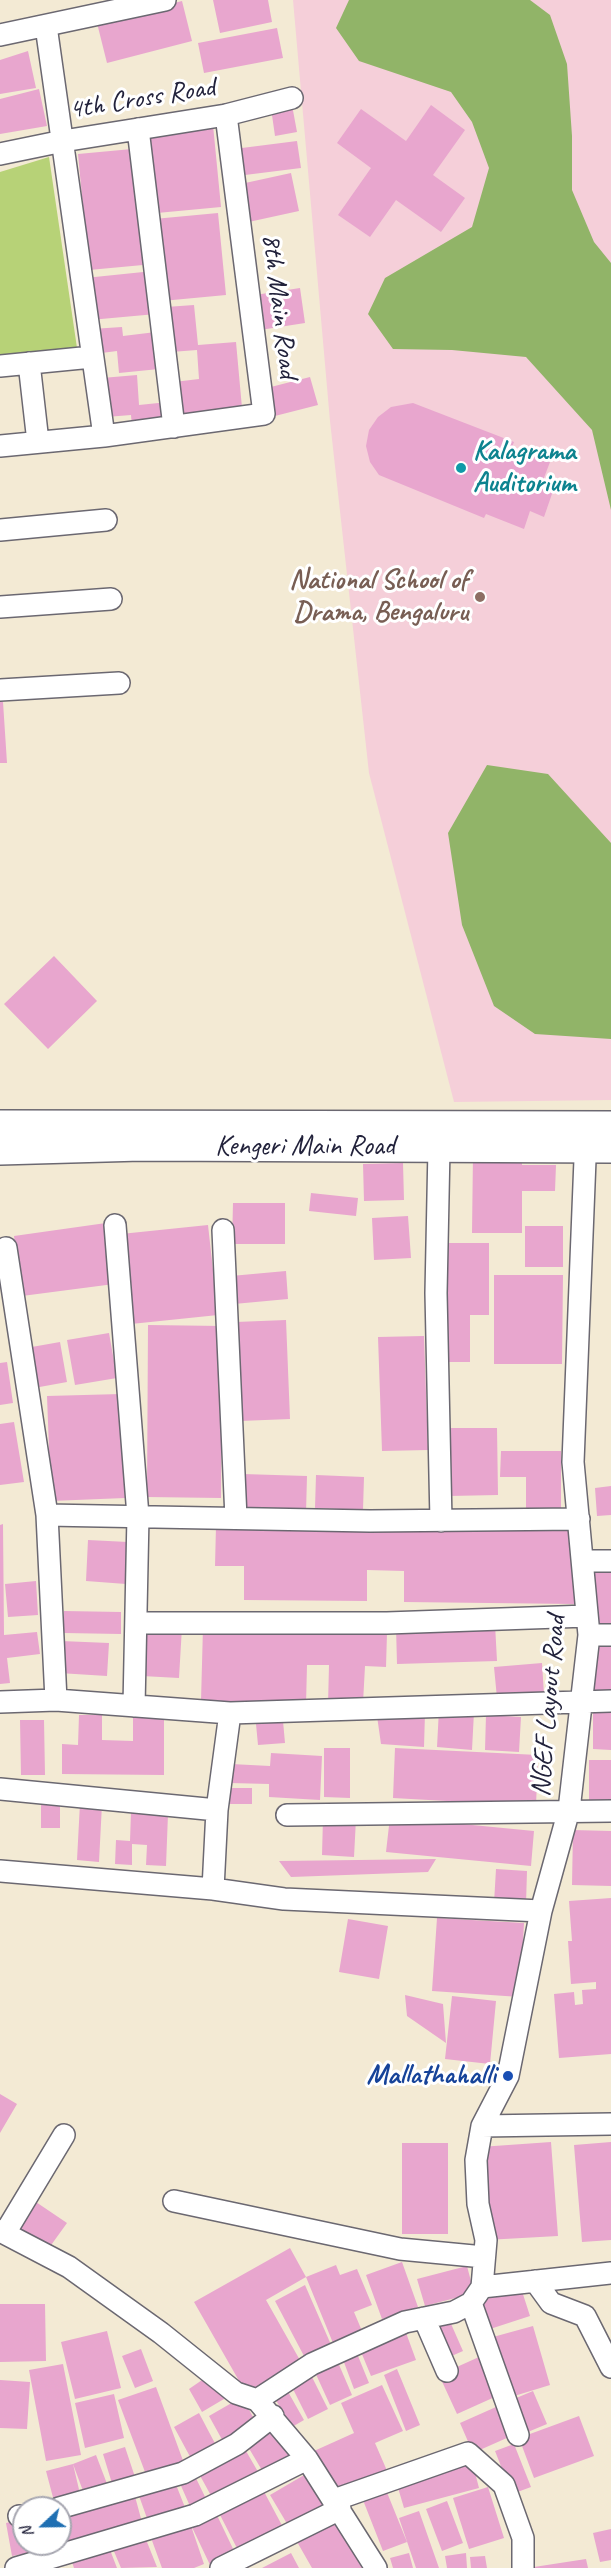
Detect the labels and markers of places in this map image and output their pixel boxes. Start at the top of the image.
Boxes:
place label: Kalagrama Auditorium [473,435,575,501]
marker: Kalagrama Auditorium [454,461,468,475]
place label: National School of Drama, Bengaluru [289,564,468,630]
marker: National School of Drama, Bengaluru [473,590,487,604]
place label: Mallathahalli [367,2059,496,2093]
marker: Mallathahalli [501,2069,515,2083]

